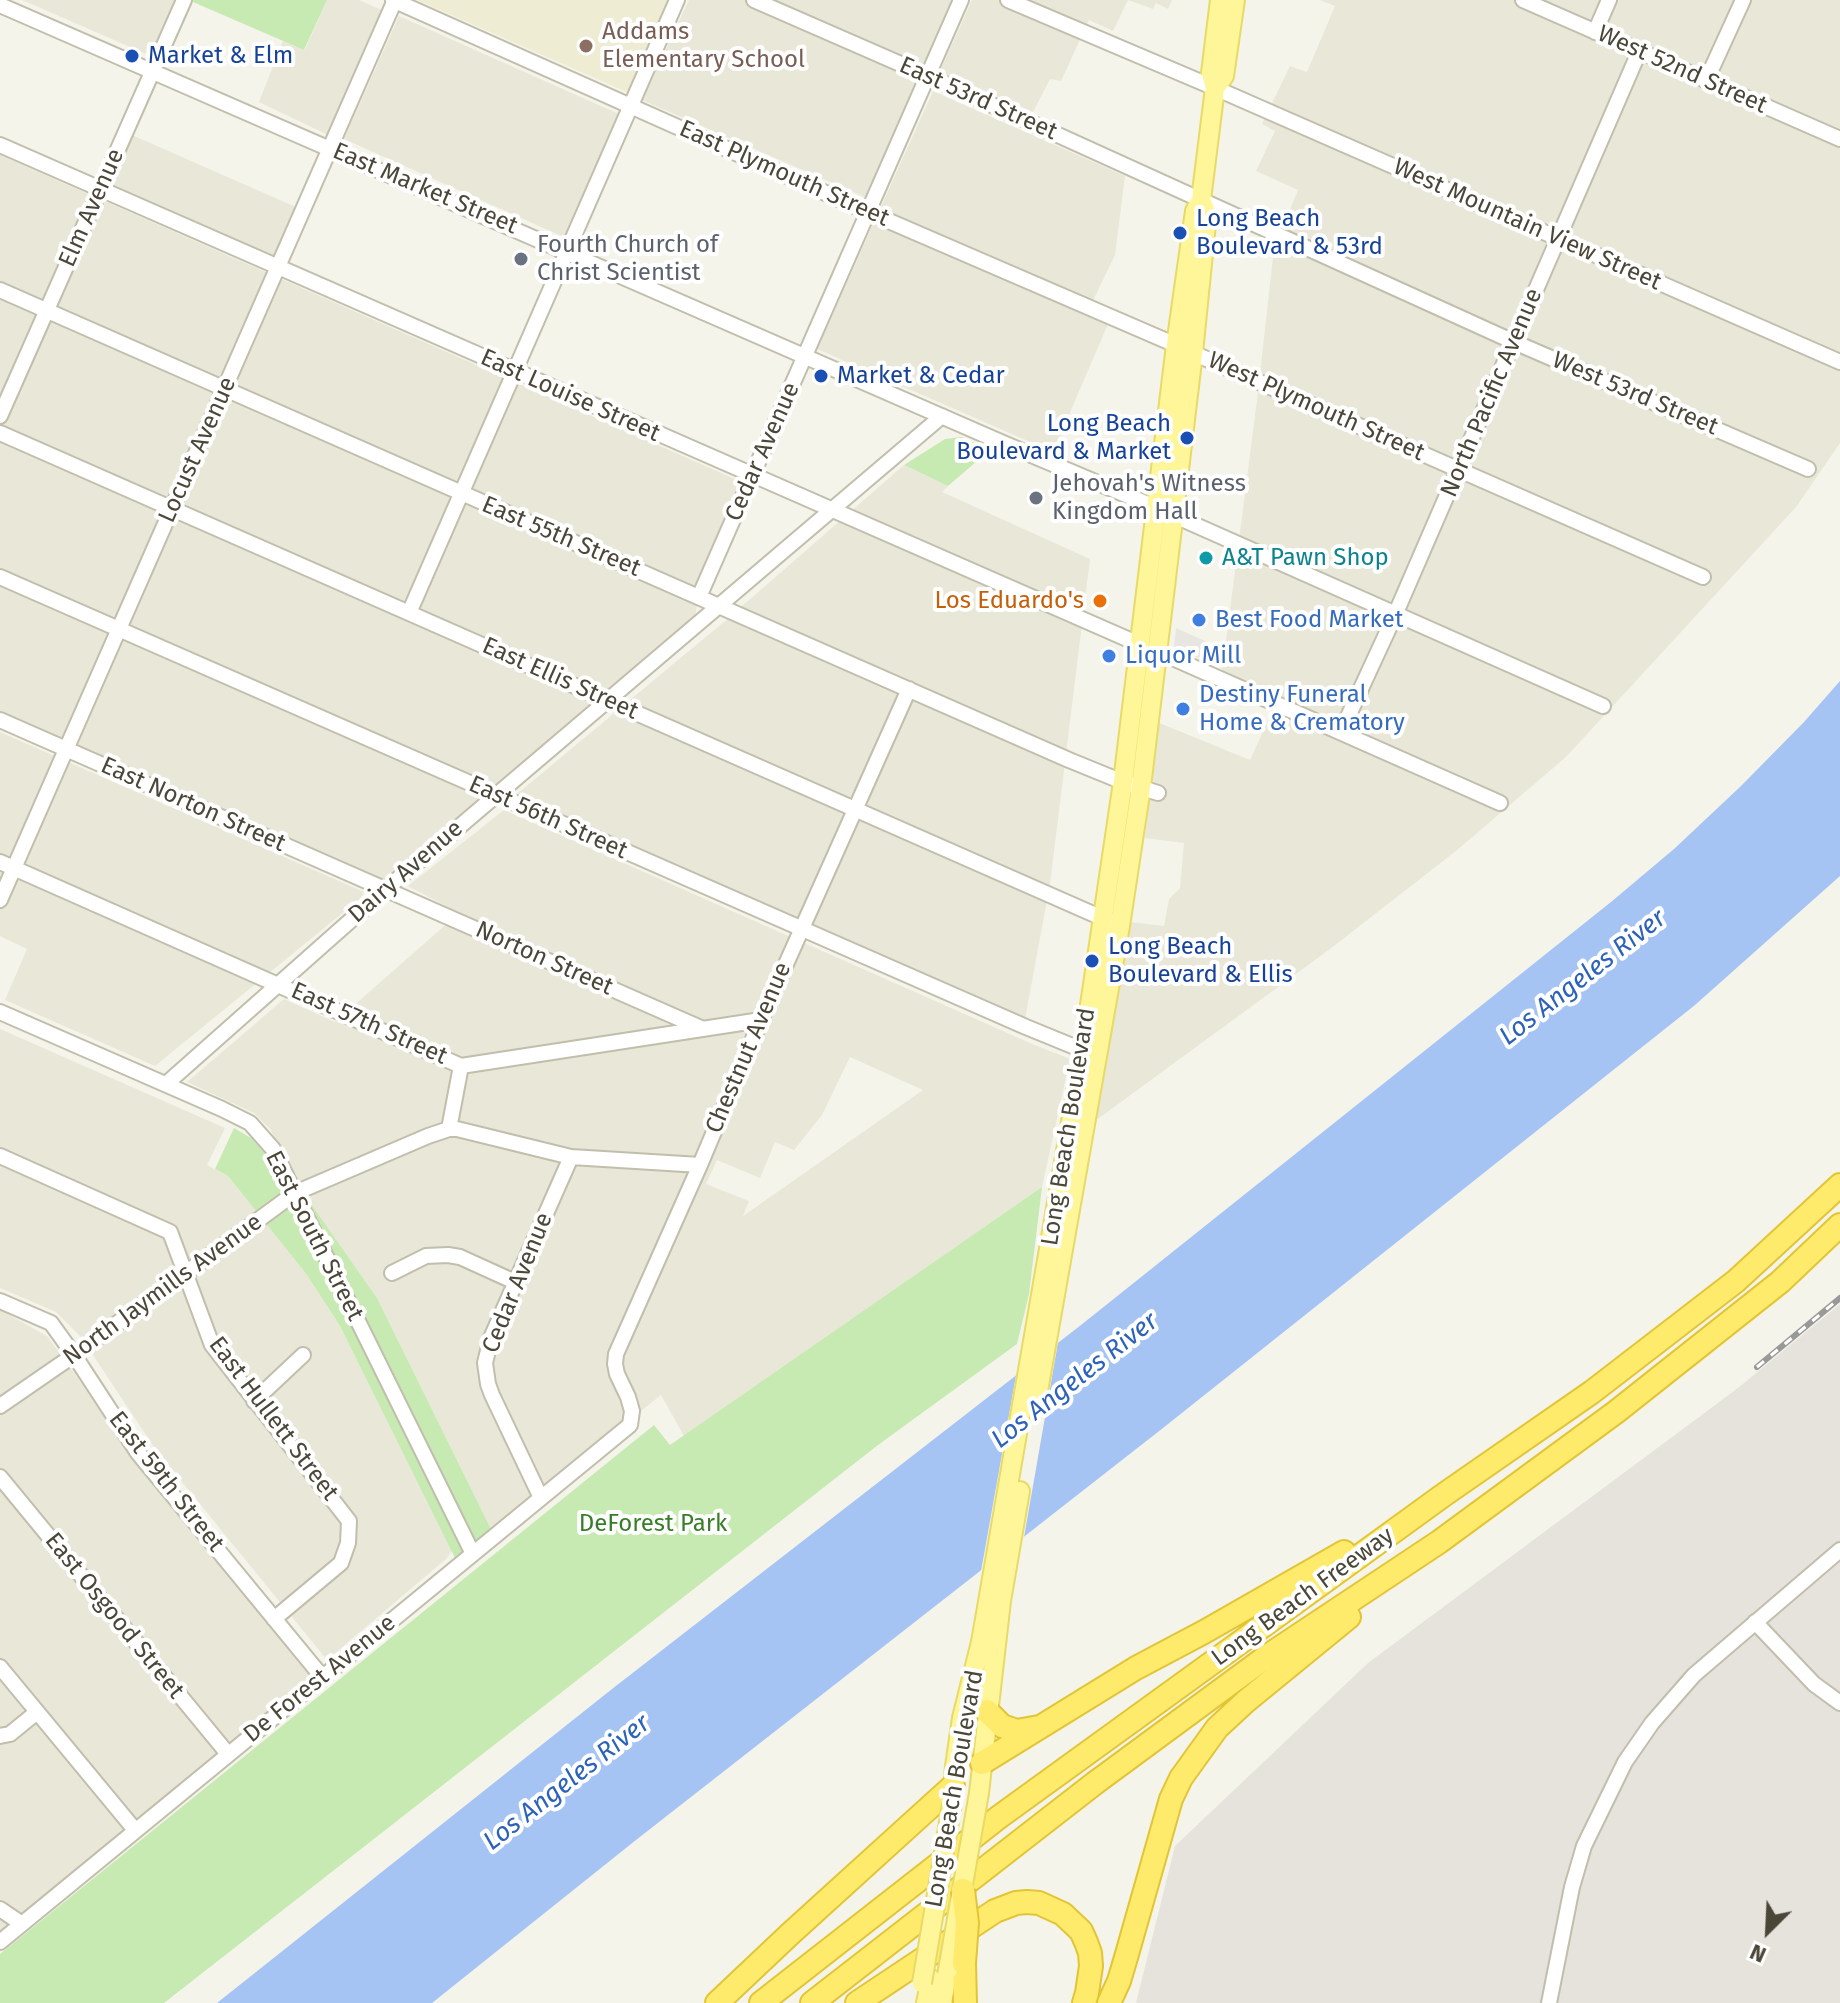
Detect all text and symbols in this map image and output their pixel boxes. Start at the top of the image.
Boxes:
place label: Addams Elementary School [602,18,805,74]
street label: West 52nd Street [1593,20,1771,120]
marker: Addams Elementary School [577,37,595,55]
place label: Market & Elm [148,42,293,70]
marker: Market & Elm [123,47,141,65]
street label: East 53rd Street [895,51,1061,147]
street label: East Plymouth Street [675,115,893,233]
street label: East Market Street [328,137,522,241]
street label: Elm Avenue [53,144,131,272]
street label: West Mountain View Street [1389,153,1665,297]
place label: Long Beach Boulevard & 53rd [1196,205,1383,261]
marker: Long Beach Boulevard & 53rd [1171,224,1189,242]
place label: Fourth Church of Christ Scientist [537,231,718,287]
marker: Fourth Church of Christ Scientist [512,250,530,268]
street label: North Pacific Avenue [1435,284,1549,502]
street label: East Louise Street [476,344,664,448]
street label: West Plymouth Street [1203,346,1429,468]
street label: West 53rd Street [1548,346,1722,442]
place label: Market & Cedar [837,362,1005,390]
marker: Market & Cedar [812,367,830,385]
street label: Locust Avenue [153,373,243,527]
street label: Cedar Avenue [720,378,806,526]
place label: Long Beach Boulevard & Market [956,410,1171,466]
marker: Long Beach Boulevard & Market [1178,429,1196,447]
place label: Jehovah's Witness Kingdom Hall [1052,470,1246,526]
marker: Jehovah's Witness Kingdom Hall [1027,489,1045,507]
street label: East 55th Street [477,491,645,583]
place label: A&T Pawn Shop [1222,544,1389,572]
marker: A&T Pawn Shop [1197,549,1215,567]
place label: Los Eduardo's [934,587,1084,615]
marker: Los Eduardo's [1091,592,1109,610]
place label: Best Food Market [1215,606,1403,634]
marker: Best Food Market [1190,611,1208,629]
street label: East Ellis Street [478,632,642,726]
place label: Liquor Mill [1125,642,1241,670]
marker: Liquor Mill [1100,647,1118,665]
place label: Destiny Funeral Home & Crematory [1199,681,1405,737]
marker: Destiny Funeral Home & Crematory [1174,700,1192,718]
street label: East Norton Street [96,751,290,859]
street label: East 56th Street [464,770,632,866]
street label: Dairy Avenue [343,815,469,929]
water label: Los Angeles River [1494,903,1672,1053]
street label: Norton Street [471,916,617,1002]
place label: Long Beach Boulevard & Ellis [1108,933,1293,989]
marker: Long Beach Boulevard & Ellis [1083,952,1101,970]
street label: Chestnut Avenue [700,958,798,1138]
street label: East 57th Street [286,977,452,1071]
street label: Long Beach Boulevard [1036,1006,1102,1248]
street label: East South Street [259,1146,369,1326]
street label: North Jaymills Avenue [58,1208,268,1372]
street label: Cedar Avenue [477,1209,559,1357]
water label: Los Angeles River [986,1306,1164,1456]
street label: East Hullett Street [202,1331,344,1507]
street label: East 59th Street [102,1406,230,1558]
park label: DeForest Park [579,1510,727,1538]
street label: Long Beach Freeway [1206,1521,1400,1673]
street label: East Osgood Street [38,1527,190,1705]
street label: De Forest Avenue [238,1609,402,1749]
street label: Long Beach Boulevard [920,1668,990,1910]
water label: Los Angeles River [478,1708,656,1858]
north arrow [1728,1891,1808,1971]
text: N [1746,1938,1770,1969]

